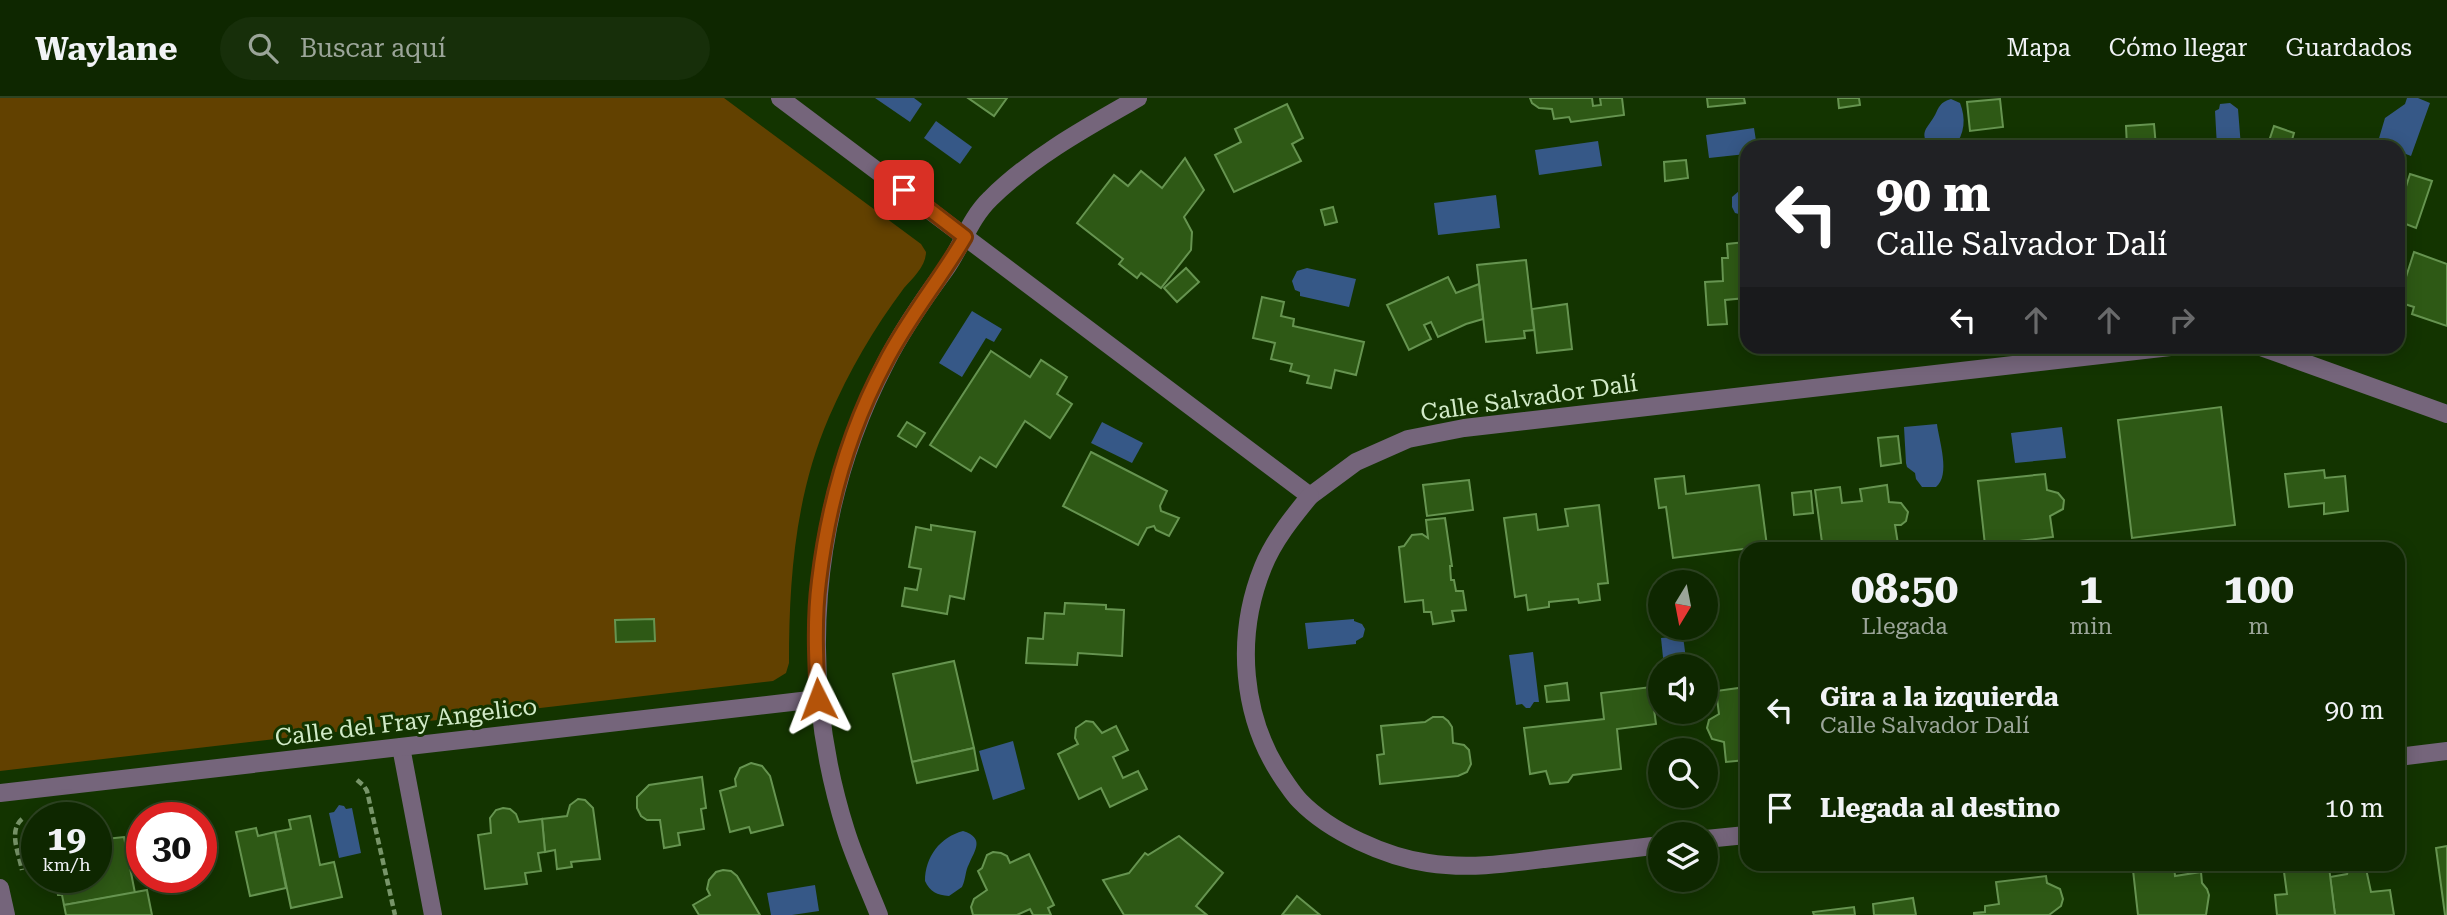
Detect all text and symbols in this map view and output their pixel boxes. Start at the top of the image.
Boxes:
search box [220,17,710,80]
text: Waylane [35,29,178,68]
icon: search [244,29,282,67]
text: Buscar aquí [300,33,446,63]
text: Mapa [2007,34,2071,62]
text: Cómo llegar [2109,34,2247,62]
text: Guardados [2285,34,2412,62]
pin [874,160,934,220]
text: 90 m [1876,166,1991,223]
icon: left [1761,168,1852,259]
icon: arrive [885,171,923,209]
text: Calle Salvador Dalí [1876,225,2168,263]
icon: left [1944,301,1982,339]
icon: ahead [2017,301,2055,339]
icon: ahead [2090,301,2128,339]
icon: right [2163,301,2201,339]
street label: Calle Salvador Dalí [1419,369,1640,427]
text: 08:50 [1851,564,1958,613]
text: 1 [2079,564,2103,613]
text: 100 [2223,564,2294,613]
north arrow [1648,570,1718,640]
map controls [1648,570,1718,892]
text: Llegada [1862,613,1948,640]
text: min [2069,613,2112,640]
text: m [2248,613,2269,640]
button: sound [1648,654,1718,724]
position arrow [781,662,855,736]
text: Gira a la izquierda [1820,682,2059,712]
icon: left [1761,691,1799,729]
street label: Calle del Fray Angelico [273,692,539,752]
text: 90 m [2325,695,2384,725]
text: Calle Salvador Dalí [1820,712,2030,739]
button: search [1648,738,1718,808]
icon: arrive [1761,789,1799,827]
text: Llegada al destino [1820,793,2060,823]
text: 10 m [2325,793,2384,823]
speed limit sign: 30 [126,802,217,893]
text: 19 [47,818,86,859]
button: layers [1648,822,1718,892]
text: km/h [42,854,91,875]

